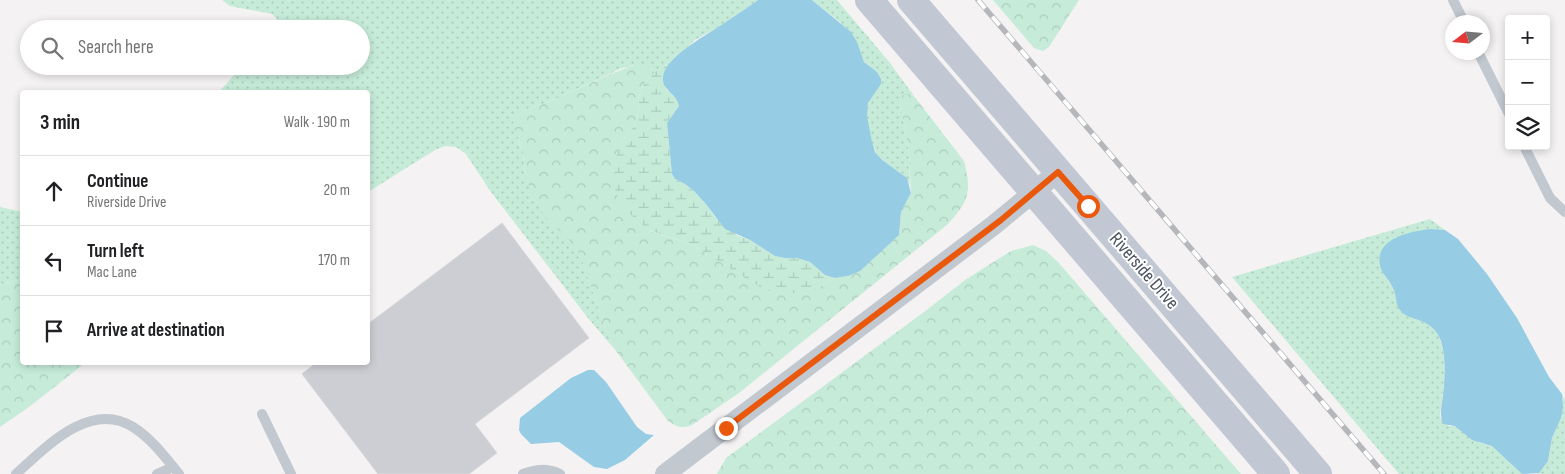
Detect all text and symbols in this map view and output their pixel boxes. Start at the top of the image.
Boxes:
north arrow [1445,15,1490,60]
map controls [1505,15,1550,150]
button: + [1505,15,1550,60]
search box [20,20,370,75]
icon: search [38,34,66,62]
text: Search here [78,36,154,59]
button: − [1505,60,1550,105]
button: layers [1505,105,1550,150]
text: 3 min [40,110,80,135]
text: Walk · 190 m [284,113,350,132]
text: Continue [87,170,148,193]
icon: ahead [40,177,68,205]
text: 20 m [323,181,350,200]
text: Riverside Drive [87,193,167,212]
route start [1077,195,1100,218]
street label: Riverside Drive [1104,228,1184,314]
text: Turn left [87,240,144,263]
icon: left [40,247,68,275]
text: 170 m [318,251,350,270]
text: Mac Lane [87,263,137,282]
icon: arrive [40,317,68,345]
text: Arrive at destination [87,319,225,342]
route end [715,417,738,440]

